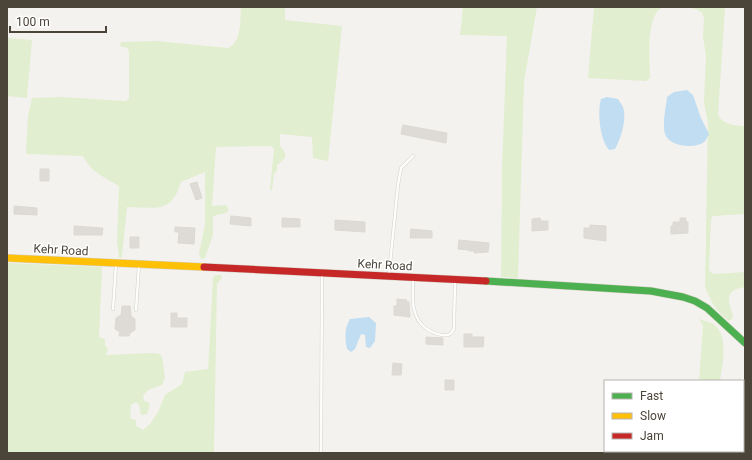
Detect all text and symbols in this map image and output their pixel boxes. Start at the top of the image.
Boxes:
scale bar [10,8,106,34]
text: 100 m [16,15,50,29]
street label: Kehr Road [33,242,89,258]
street label: Kehr Road [357,257,413,273]
legend [604,380,744,452]
text: Fast [640,389,663,403]
text: Slow [640,409,666,423]
text: Jam [640,429,664,443]

